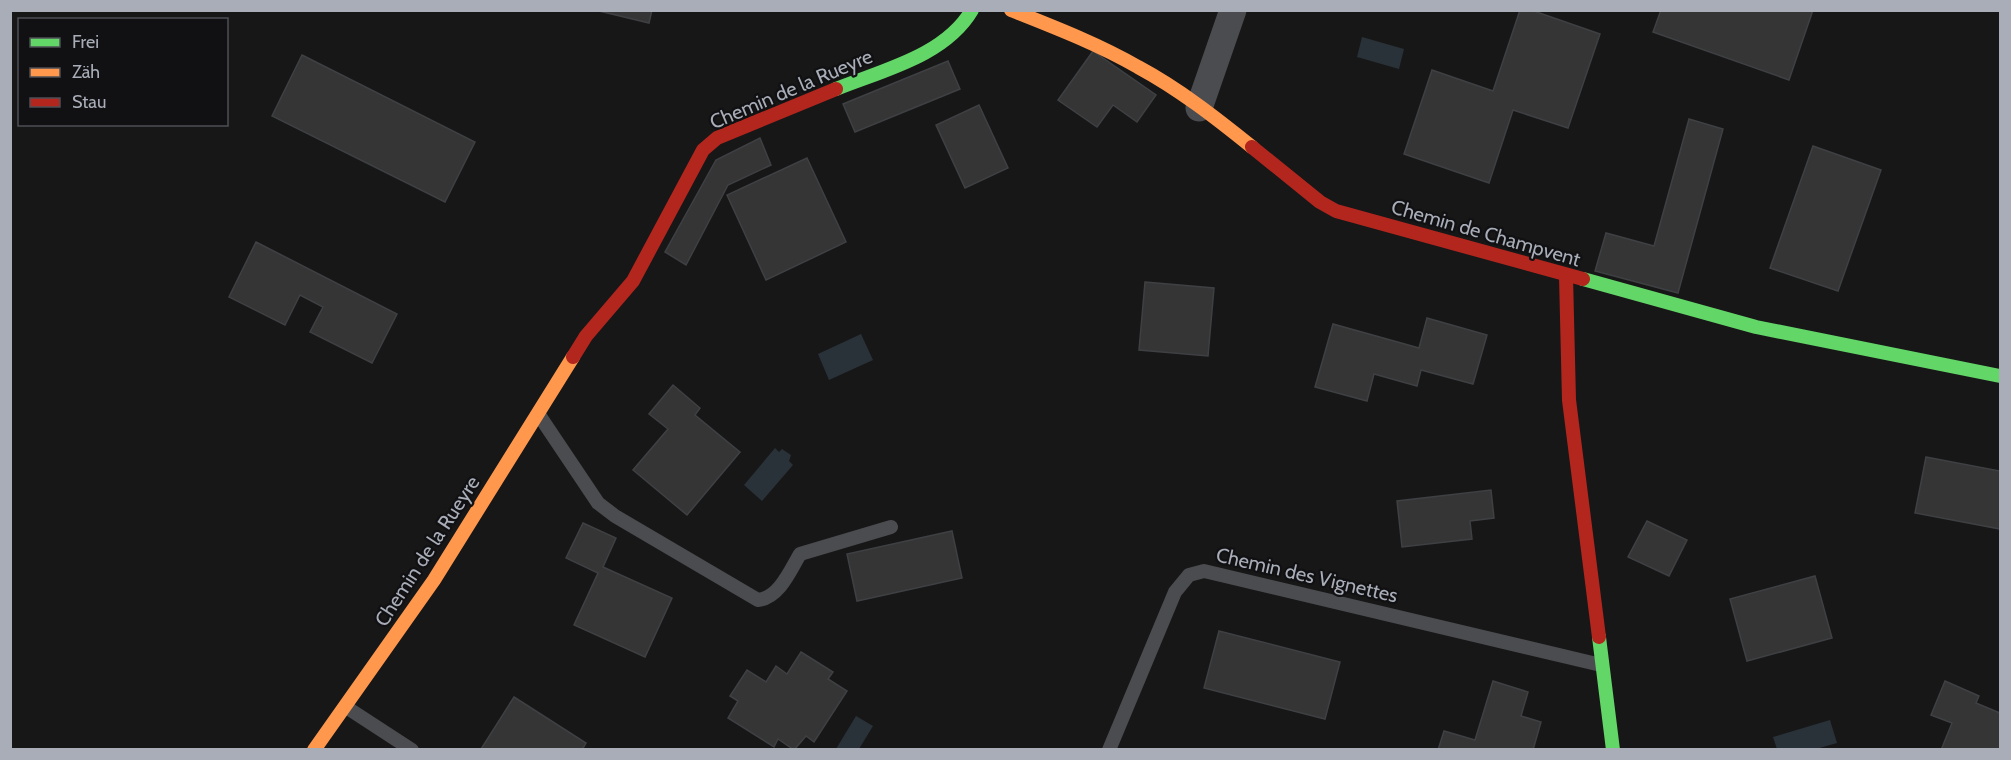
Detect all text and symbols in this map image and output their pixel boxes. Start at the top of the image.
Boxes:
legend [18,18,228,126]
text: Frei [72,31,99,53]
street label: Chemin de la Rueyre [706,44,876,134]
text: Zäh [72,61,100,83]
text: Stau [72,91,106,113]
street label: Chemin de Champvent [1389,195,1584,272]
street label: Chemin de la Rueyre [369,471,485,631]
street label: Chemin des Vignettes [1214,542,1400,608]

